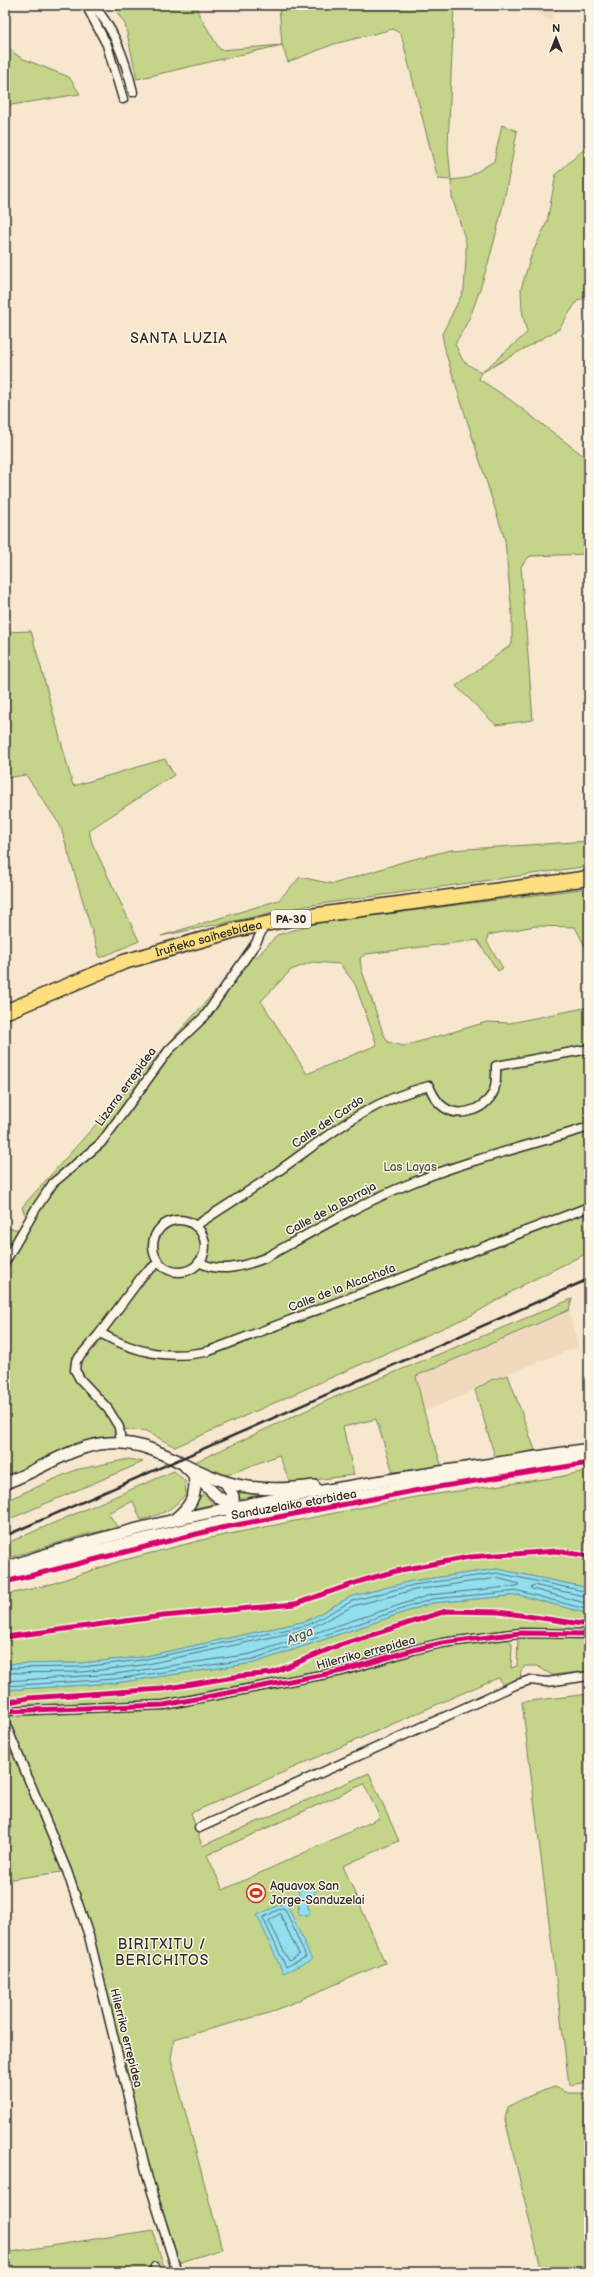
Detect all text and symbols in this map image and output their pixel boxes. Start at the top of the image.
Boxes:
north arrow [536,18,576,58]
text: N [552,22,560,35]
district label: SANTA LUZIA [130,330,228,347]
road number: PA-30 [271,910,311,928]
street label: Iruñeko saihesbidea [154,917,264,960]
street label: Lizarra errepidea [92,1045,160,1129]
street label: Calle del Cardo [289,1092,367,1152]
park label: Las Layas [383,1160,437,1175]
street label: Calle de la Borraja [283,1179,379,1239]
street label: Calle de la Alcachofa [286,1261,398,1315]
street label: Sanduzelaiko etorbidea [230,1487,358,1523]
water label: Arga [283,1623,316,1649]
street label: Hilerriko errepidea [315,1633,417,1673]
place label: Aquavox San Jorge-Sanduzelai [270,1879,365,1908]
sports icon: Aquavox San Jorge-Sanduzelai [245,1882,267,1904]
district label: BIRITXITU / BERICHITOS [115,1936,209,1969]
street label: Hilerriko errepidea [106,1987,146,2089]

